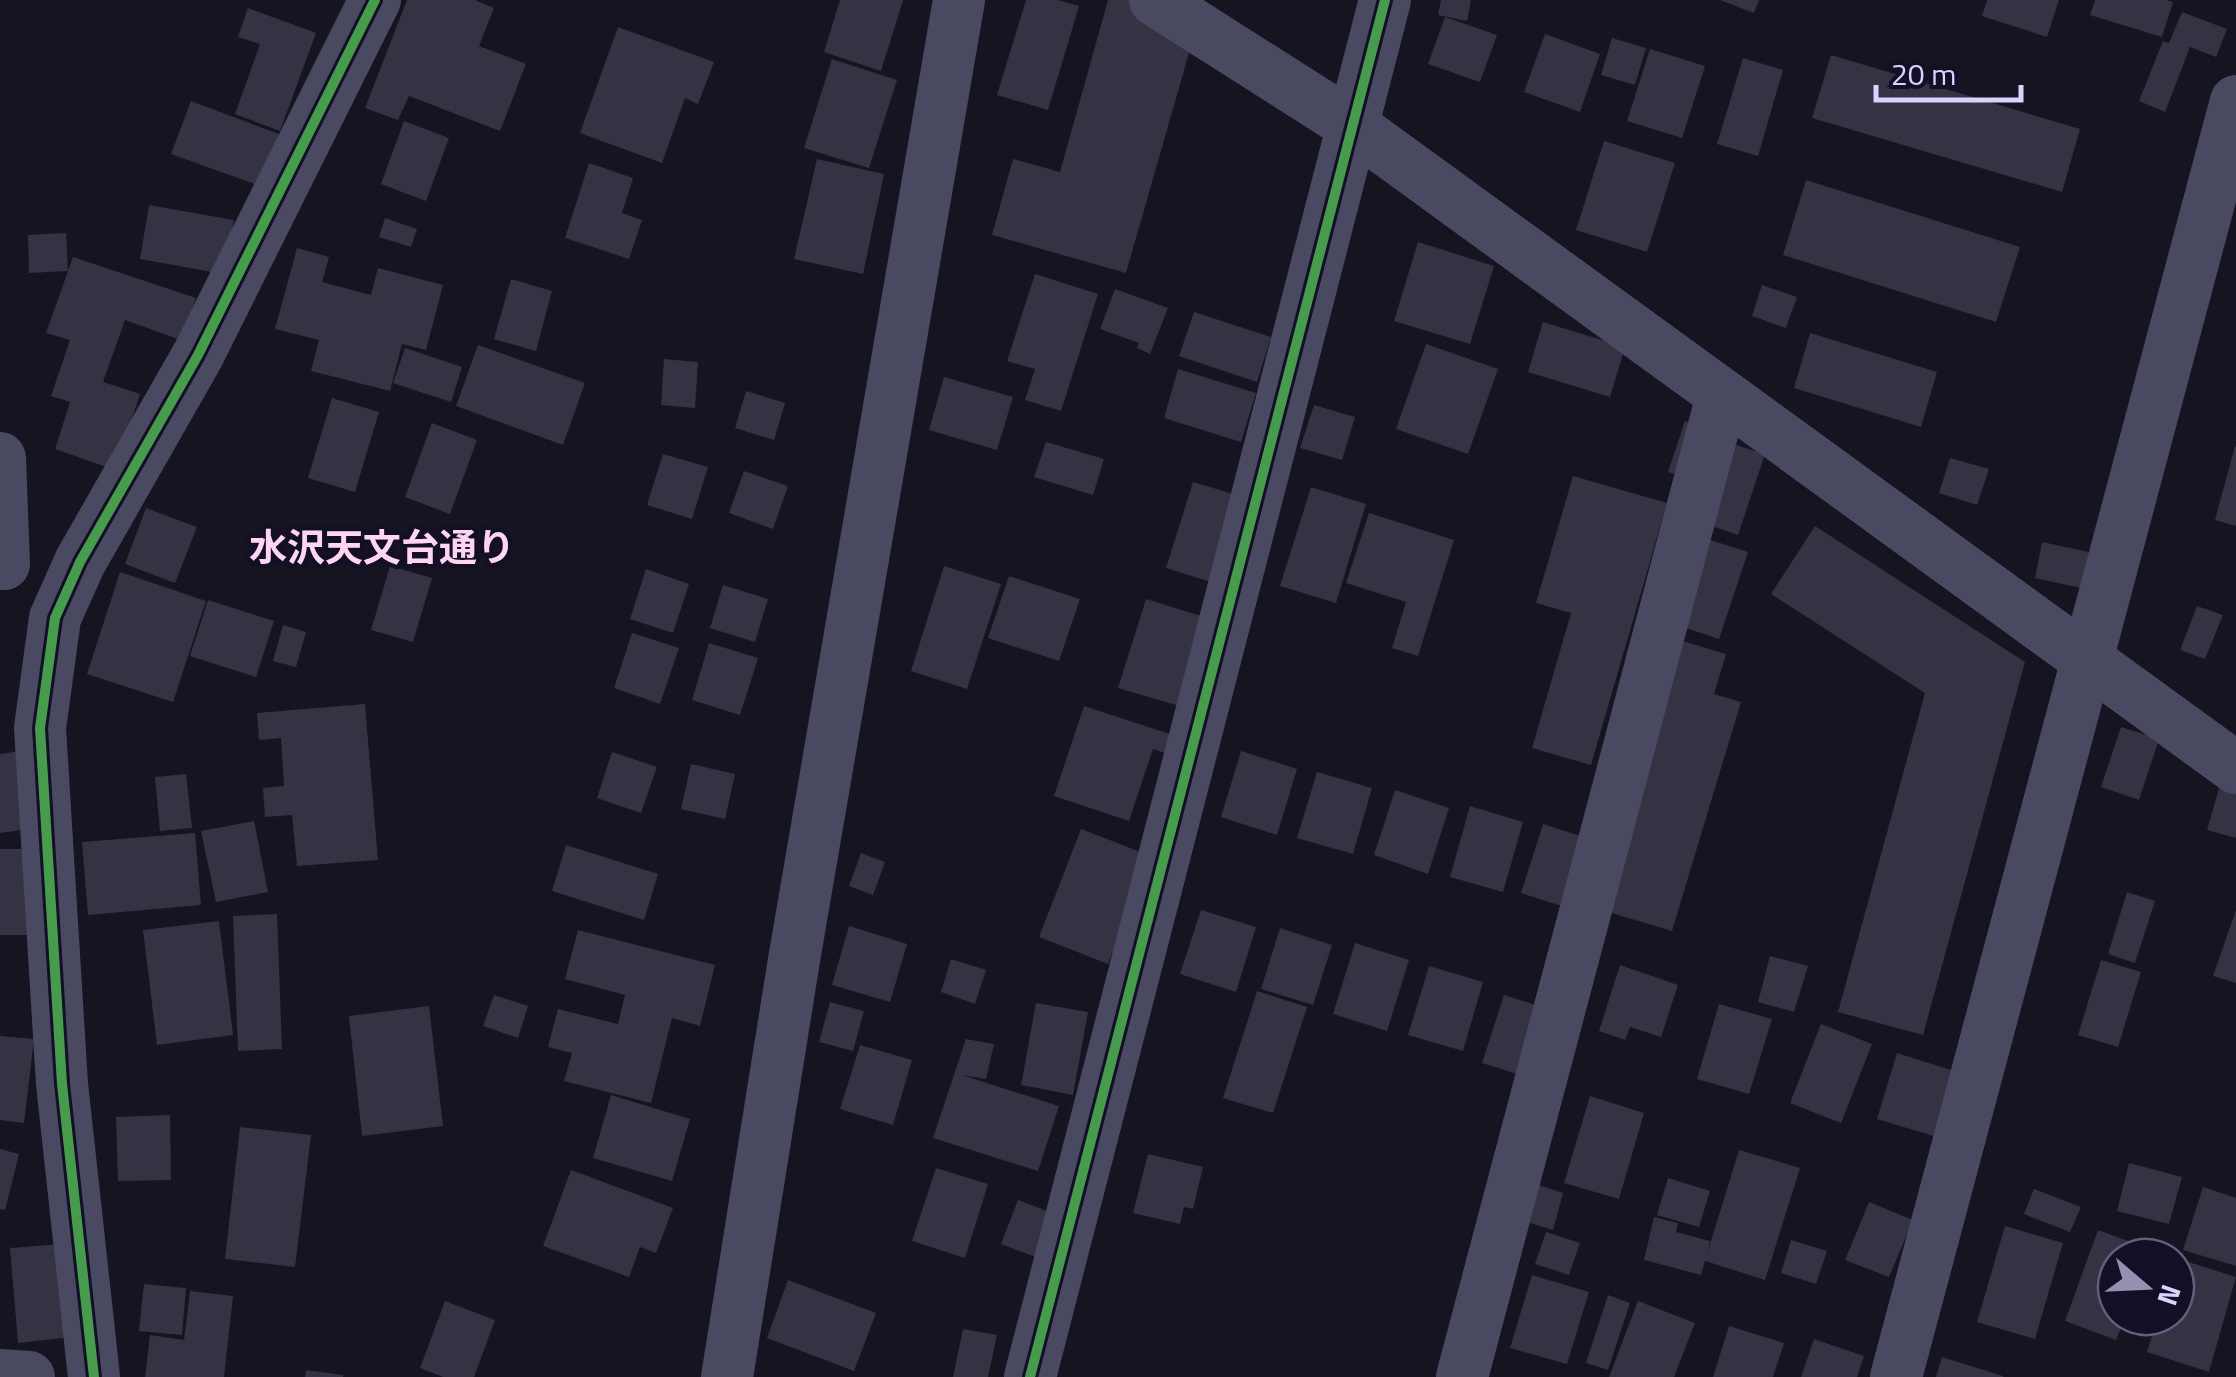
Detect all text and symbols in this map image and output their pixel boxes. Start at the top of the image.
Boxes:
scale bar [1876,40,2021,102]
text: 20 m [1891,51,1956,97]
district label: 水沢天文台通り [249,518,515,576]
north arrow [2096,1237,2196,1337]
text: N [2147,1279,2194,1311]

